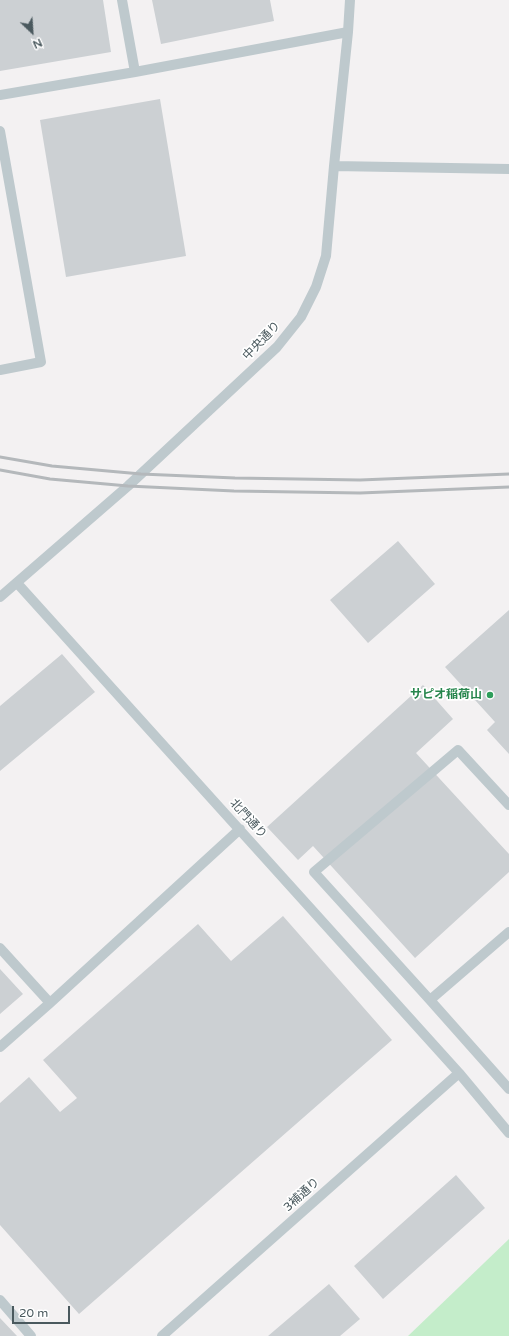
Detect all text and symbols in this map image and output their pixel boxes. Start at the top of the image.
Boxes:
north arrow [12,12,52,52]
text: N [31,36,44,51]
street label: 中央通り [240,319,284,363]
place label: サピオ稲荷山 [410,688,482,702]
marker: サピオ稲荷山 [485,690,495,700]
street label: 北門通り [227,796,269,842]
street label: 3補通り [281,1175,323,1215]
scale bar [14,1298,72,1324]
text: 20 m [19,1306,48,1320]

